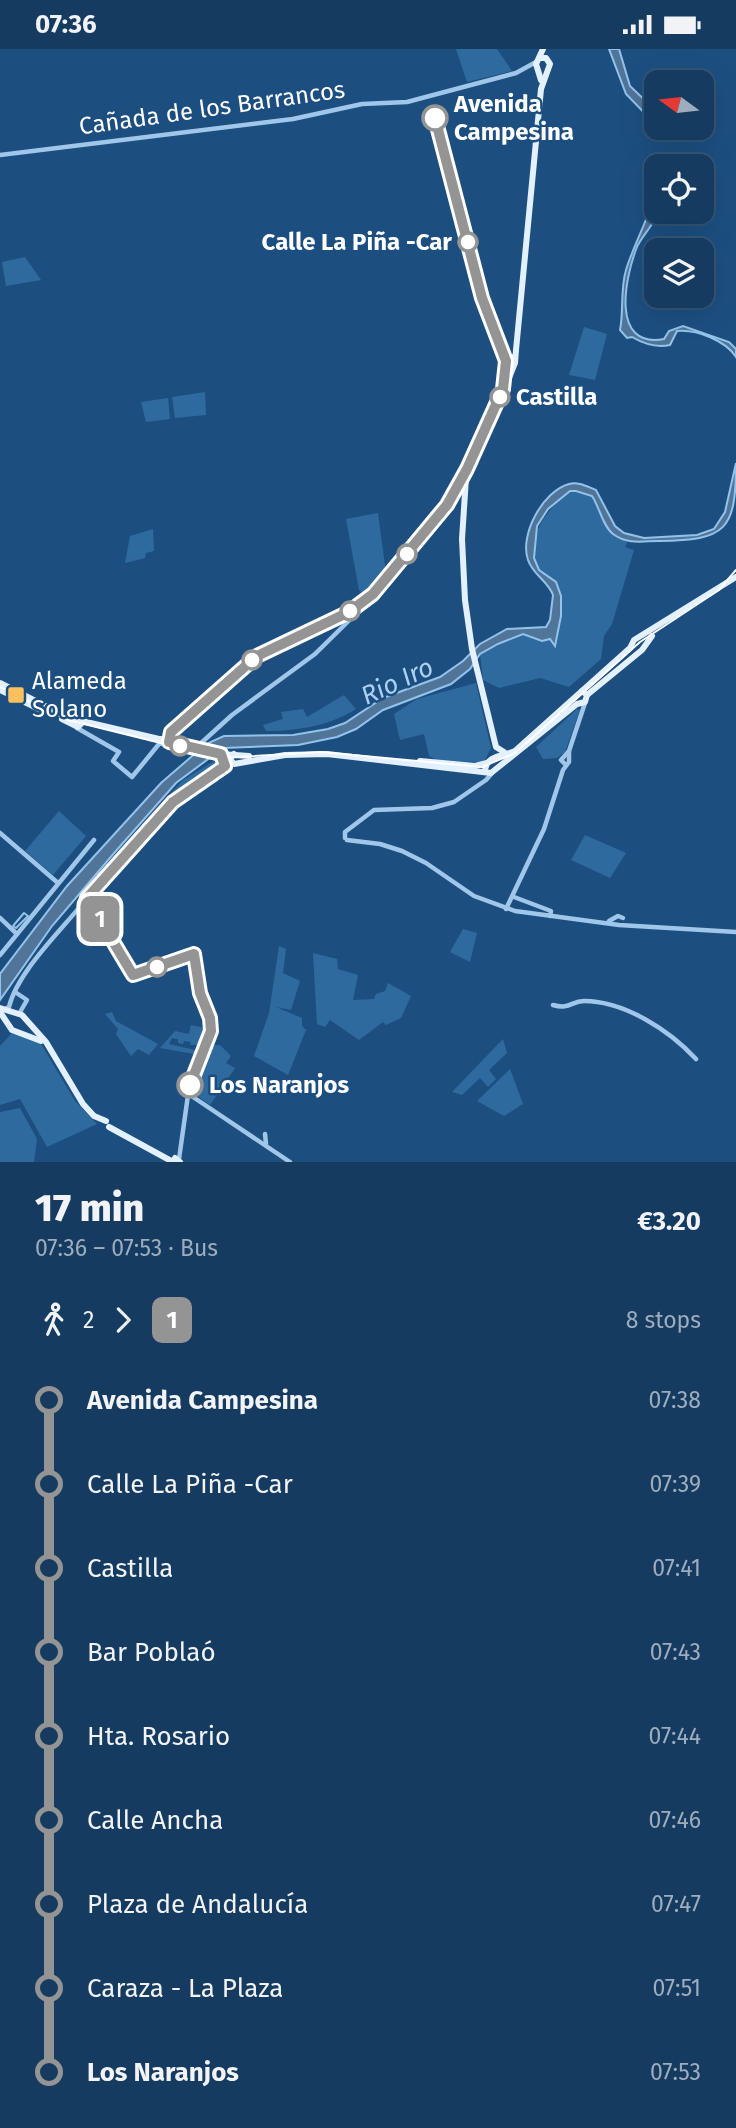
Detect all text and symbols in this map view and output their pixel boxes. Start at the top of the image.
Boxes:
text: 07:36 [35,9,97,40]
north arrow [644,70,714,140]
map controls [644,70,714,308]
street label: Cañada de los Barrancos [77,75,347,141]
place label: Avenida Campesina [453,90,574,146]
marker: Avenida Campesina [422,105,448,131]
button: locate [644,154,714,224]
place label: Calle La Piña -Car [262,228,452,256]
marker: Calle La Piña -Car [458,232,478,252]
button: layers [644,238,714,308]
place label: Castilla [516,383,597,411]
marker: Castilla [490,387,510,407]
unlabelled marker [397,544,417,564]
unlabelled marker [340,601,360,621]
unlabelled marker [242,650,262,670]
water label: Rio Iro [356,651,438,712]
place label: Alameda Solano [32,667,127,723]
marker: Alameda Solano [6,685,26,705]
unlabelled marker [170,736,190,756]
line badge: 1 [77,896,123,942]
text: 1 [94,905,106,933]
unlabelled marker [147,957,167,977]
place label: Los Naranjos [209,1071,350,1099]
marker: Los Naranjos [177,1072,203,1098]
text: 17 min [35,1185,144,1231]
text: €3.20 [637,1206,701,1237]
text: 07:36 – 07:53 · Bus [35,1234,218,1262]
icon: walk [35,1301,73,1339]
icon: forward [104,1301,142,1339]
text: 2 [83,1306,94,1334]
text: 1 [166,1306,178,1334]
text: 8 stops [626,1306,701,1334]
text: Avenida Campesina [87,1385,318,1416]
text: 07:38 [649,1386,701,1414]
text: Calle La Piña -Car [87,1469,293,1500]
text: 07:39 [649,1470,701,1498]
text: Castilla [87,1553,173,1584]
text: 07:41 [652,1554,701,1582]
text: Bar Poblaó [87,1637,216,1668]
text: 07:43 [650,1638,701,1666]
text: Hta. Rosario [87,1721,230,1752]
text: 07:44 [649,1722,701,1750]
text: Calle Ancha [87,1805,223,1836]
text: 07:46 [649,1806,701,1834]
text: Plaza de Andalucía [87,1889,308,1920]
text: 07:47 [651,1890,701,1918]
text: Caraza - La Plaza [87,1973,283,2004]
text: 07:51 [652,1974,701,2002]
text: Los Naranjos [87,2057,239,2088]
text: 07:53 [650,2058,701,2086]

